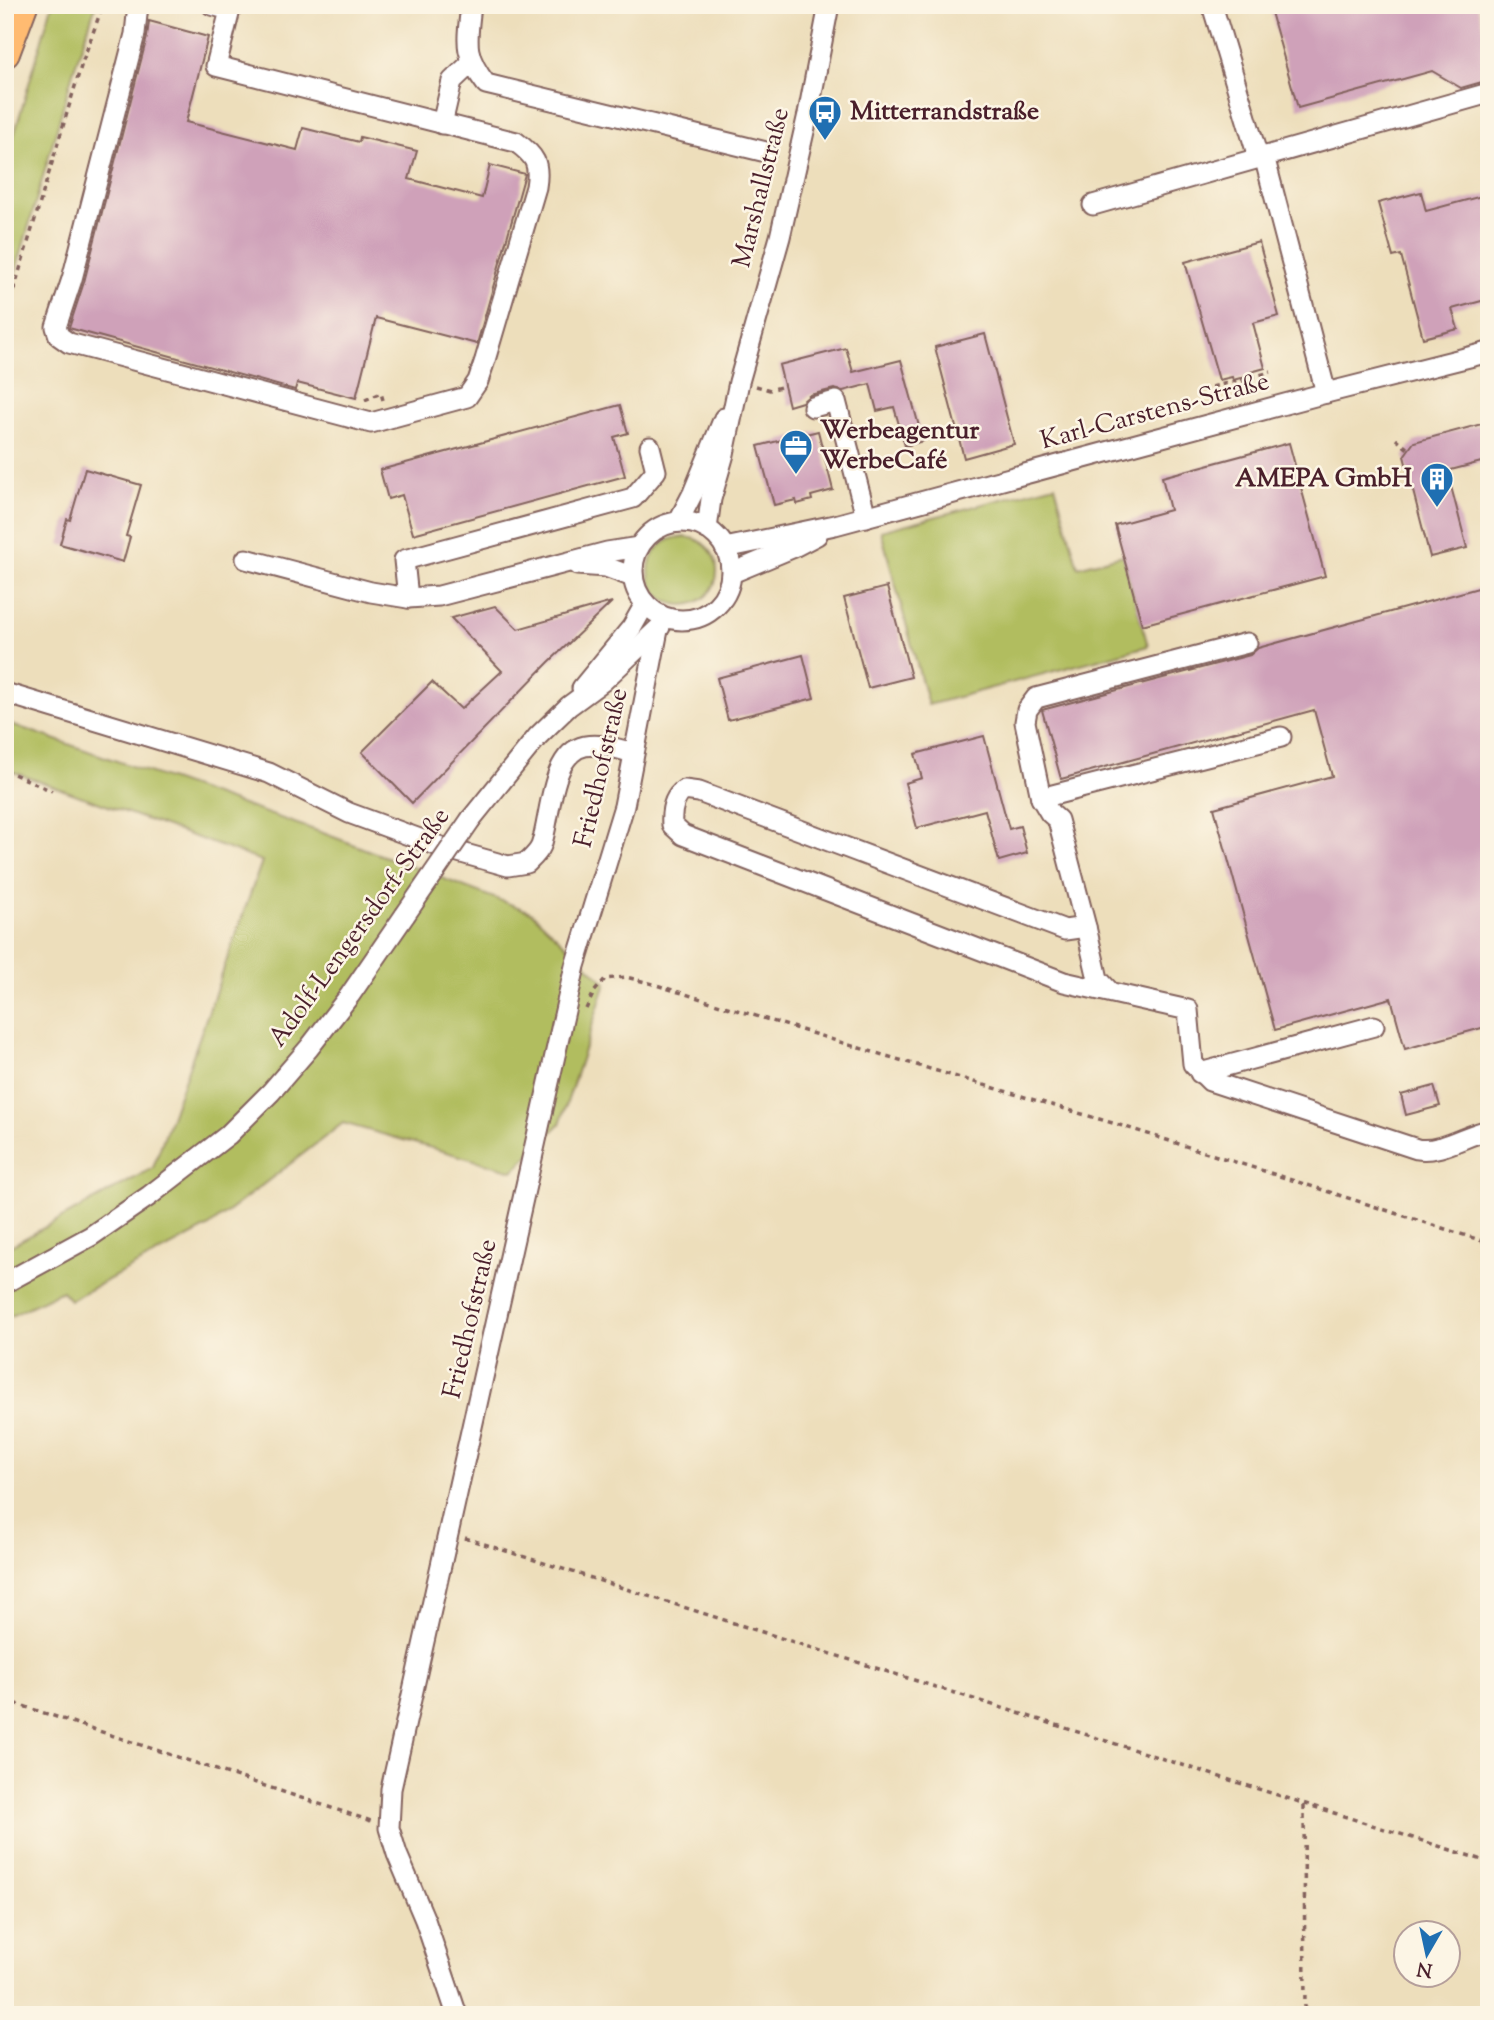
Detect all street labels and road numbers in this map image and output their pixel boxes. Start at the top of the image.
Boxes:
street label: Marshallstraße [724,104,800,272]
street label: Karl-Carstens-Straße [1036,364,1274,460]
street label: Friedhofstraße [566,685,638,851]
street label: Adolf-Lengersdorf-Straße [260,801,460,1055]
street label: Friedhofstraße [435,1236,507,1402]

